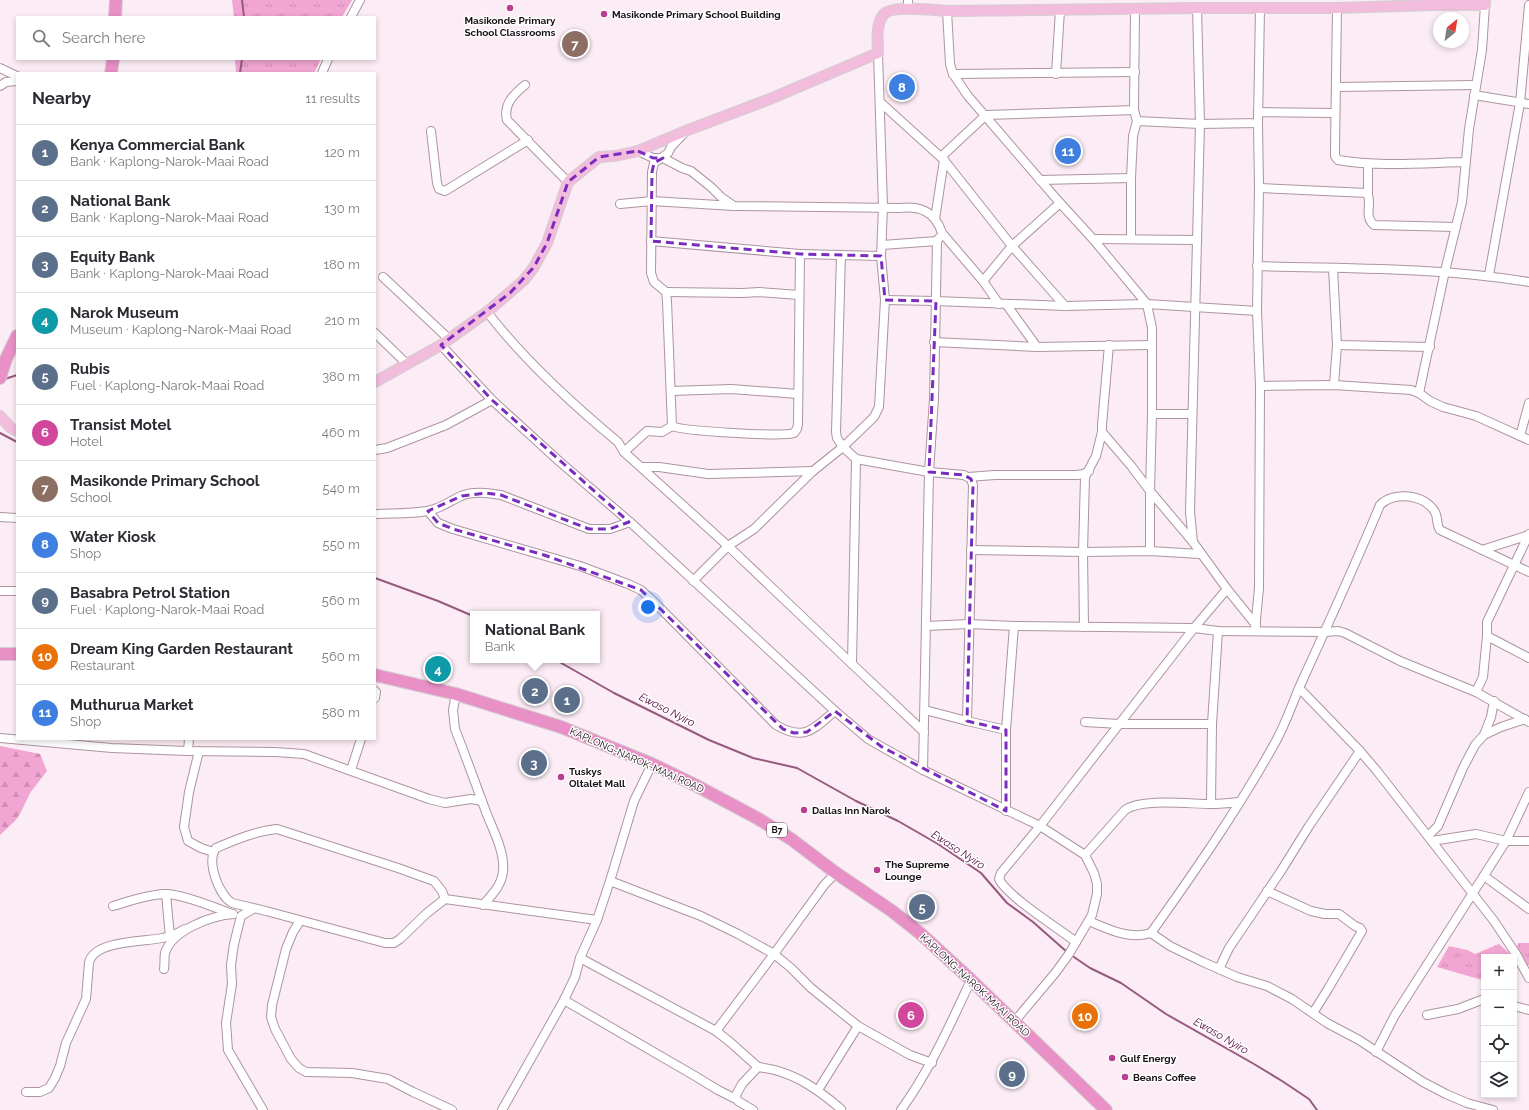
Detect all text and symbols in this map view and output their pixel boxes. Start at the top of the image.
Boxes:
marker: Masikonde Primary School Classrooms [505,3,515,13]
marker: Masikonde Primary School Building [599,9,609,19]
place label: Masikonde Primary School Building [612,9,781,20]
north arrow [1433,12,1469,48]
place label: Masikonde Primary School Classrooms [464,15,556,38]
search box [16,16,376,60]
icon: search [30,27,52,49]
text: Search here [62,29,145,47]
pin: 7 [562,29,588,59]
pin: 8 [889,72,915,102]
text: Nearby [32,88,91,108]
text: 11 results [305,91,360,106]
text: Kenya Commercial Bank [70,136,245,154]
pin: 11 [1055,136,1081,166]
text: 1 [42,145,48,160]
text: 120 m [324,145,360,160]
text: Bank · Kaplong-Narok-Maai Road [70,154,269,169]
text: National Bank [70,192,170,210]
text: 2 [41,201,49,216]
text: 130 m [324,201,360,216]
text: Bank · Kaplong-Narok-Maai Road [70,210,269,225]
text: Equity Bank [70,248,155,266]
text: 3 [41,257,49,272]
text: 180 m [324,257,360,272]
text: Bank · Kaplong-Narok-Maai Road [70,266,269,281]
text: Narok Museum [70,304,179,322]
text: 4 [41,313,49,328]
text: 210 m [324,313,360,328]
text: Museum · Kaplong-Narok-Maai Road [70,322,291,337]
text: Rubis [70,360,110,378]
text: 5 [41,369,49,384]
text: 380 m [322,369,360,384]
text: Fuel · Kaplong-Narok-Maai Road [70,378,264,393]
text: Transist Motel [70,416,171,434]
text: 6 [41,425,49,440]
text: 460 m [322,425,360,440]
text: Hotel [70,434,103,449]
text: Masikonde Primary School [70,472,260,490]
text: 7 [41,481,49,496]
text: 540 m [323,481,360,496]
text: School [70,490,112,505]
text: Water Kiosk [70,528,156,546]
text: 8 [41,537,49,552]
text: 550 m [323,537,360,552]
text: Shop [70,546,101,561]
text: Basabra Petrol Station [70,584,230,602]
text: 9 [41,593,49,608]
text: 560 m [322,593,360,608]
your location [638,597,658,617]
text: Fuel · Kaplong-Narok-Maai Road [70,602,264,617]
popup [470,611,600,663]
text: National Bank [485,621,585,639]
text: Bank [485,639,515,654]
text: Dream King Garden Restaurant [70,640,293,658]
text: 10 [38,649,52,664]
text: 560 m [322,649,360,664]
pin: 4 [425,654,451,684]
text: Restaurant [70,658,135,673]
pin: 2 [522,676,548,706]
pin: 1 [554,685,580,715]
water label: Ewaso Nyiro [637,690,697,730]
text: Muthurua Market [70,696,194,714]
text: 11 [39,705,51,720]
text: 580 m [322,705,360,720]
text: Shop [70,714,101,729]
street label: KAPLONG-NAROK-MAAI ROAD [568,725,706,795]
pin: 3 [521,748,547,778]
place label: Tuskys Oltalet Mall [569,766,626,789]
marker: Tuskys Oltalet Mall [556,772,566,782]
marker: Dallas Inn Narok [799,805,809,815]
place label: Dallas Inn Narok [812,805,891,816]
road number: B7 [767,823,787,837]
water label: Ewaso Nyiro [929,828,987,872]
place label: The Supreme Lounge [885,859,949,882]
marker: The Supreme Lounge [872,865,882,875]
pin: 5 [909,892,935,922]
street label: KAPLONG-NAROK-MAAI ROAD [918,931,1032,1039]
map controls [1481,954,1517,1098]
button: + [1481,954,1517,990]
button: − [1481,990,1517,1026]
pin: 6 [898,1000,924,1030]
pin: 10 [1072,1001,1098,1031]
water label: Ewaso Nyiro [1191,1015,1251,1057]
button: locate [1481,1026,1517,1062]
marker: Gulf Energy [1107,1053,1117,1063]
place label: Gulf Energy [1120,1053,1177,1064]
pin: 9 [999,1059,1025,1089]
button: layers [1481,1062,1517,1098]
marker: Beans Coffee [1120,1072,1130,1082]
place label: Beans Coffee [1133,1072,1196,1083]

